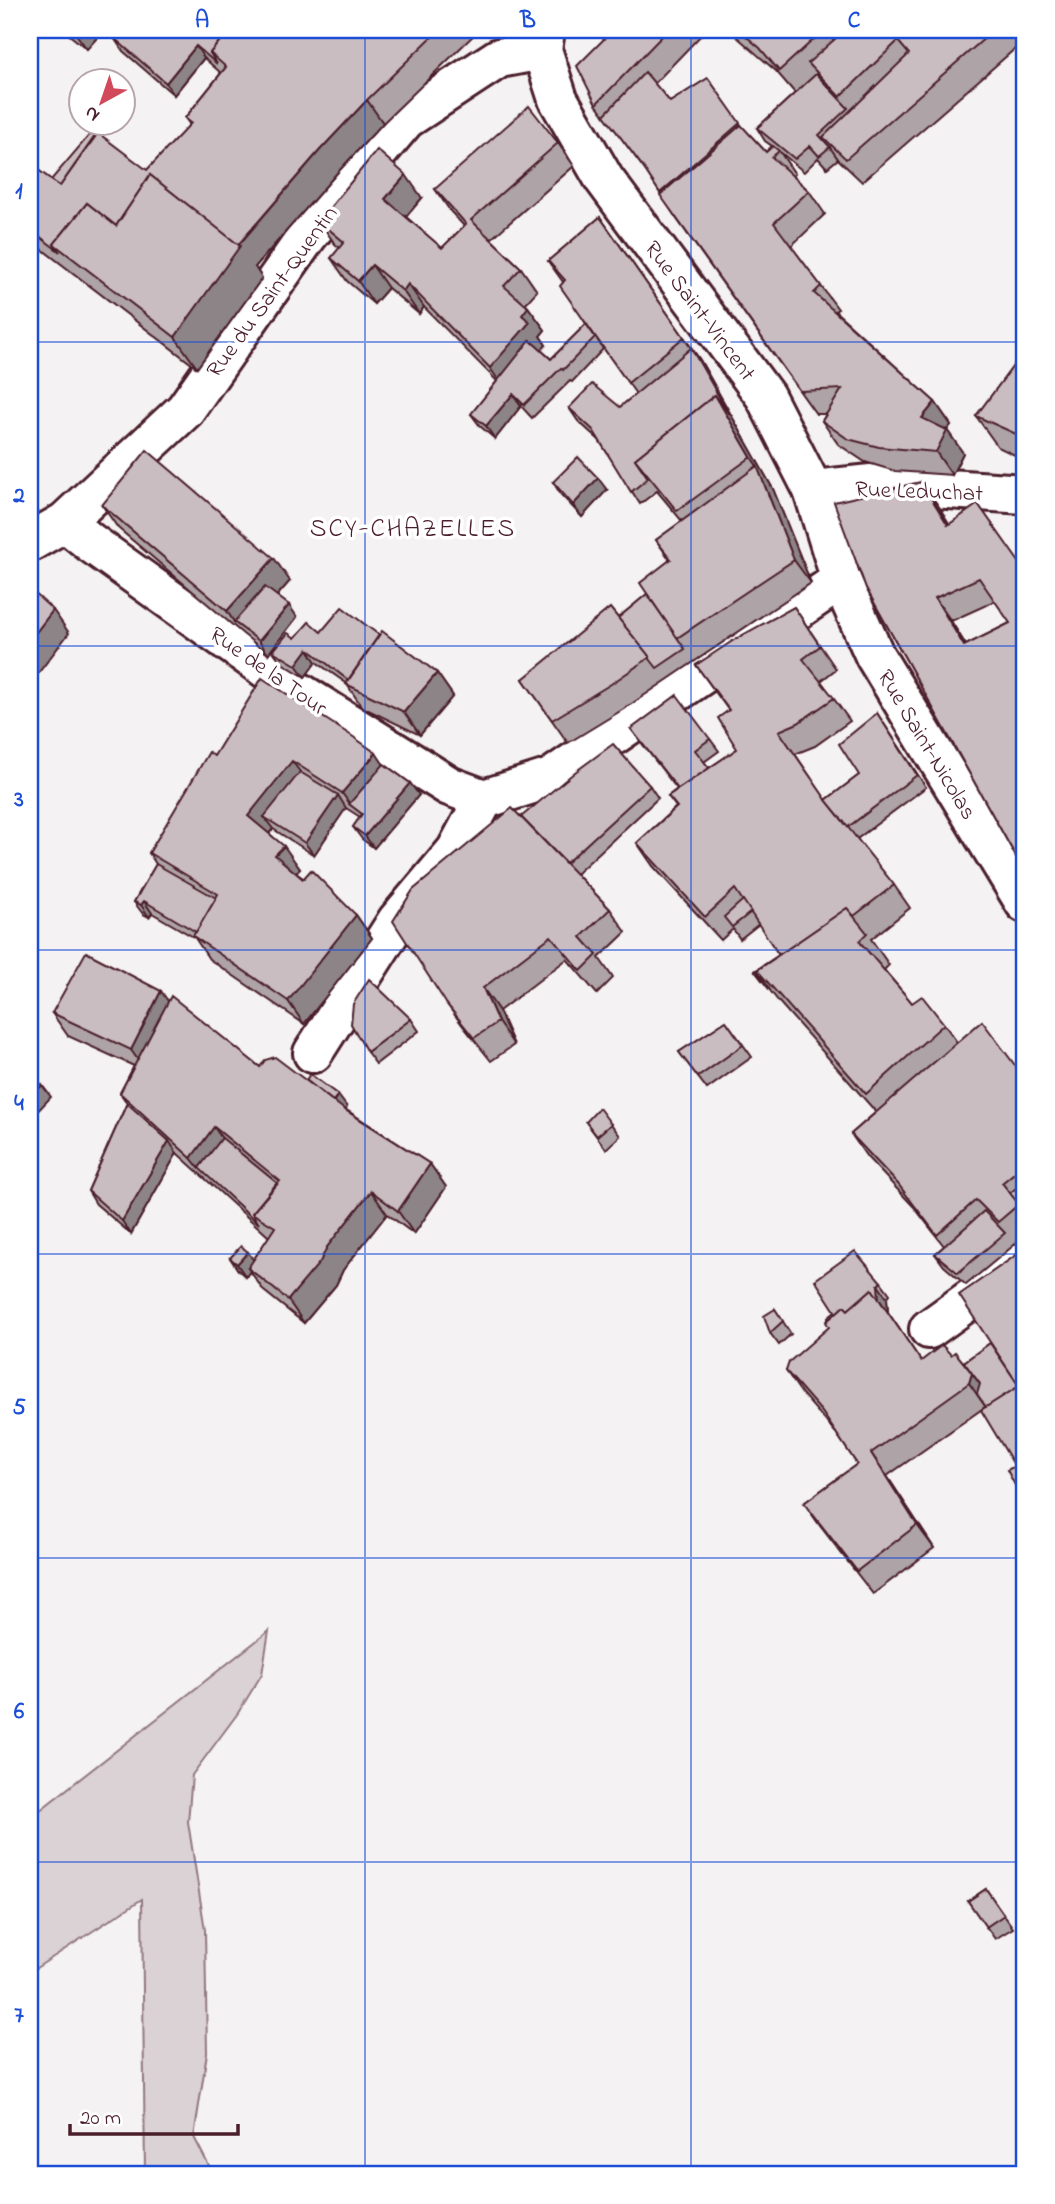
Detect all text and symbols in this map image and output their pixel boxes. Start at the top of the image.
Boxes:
text: A [195,5,209,38]
text: B [519,5,536,38]
text: C [848,5,861,38]
north arrow [66,66,136,136]
text: N [79,99,106,128]
text: 1 [15,176,23,209]
street label: Rue du Saint-Quentin [199,200,347,385]
street label: Rue Saint-Vincent [635,235,763,389]
street label: Rue Leduchat [854,474,984,511]
text: 2 [12,480,25,513]
district label: SCY-CHAZELLES [310,511,516,549]
street label: Rue de la Tour [202,619,334,725]
street label: Rue Saint-Nicolas [868,664,984,827]
text: 3 [13,784,24,817]
text: 4 [14,1088,24,1121]
text: 5 [12,1392,26,1425]
text: 6 [14,1696,25,1729]
text: 7 [14,2000,24,2033]
scale bar [70,2092,238,2136]
text: 20 m [80,2104,121,2134]

